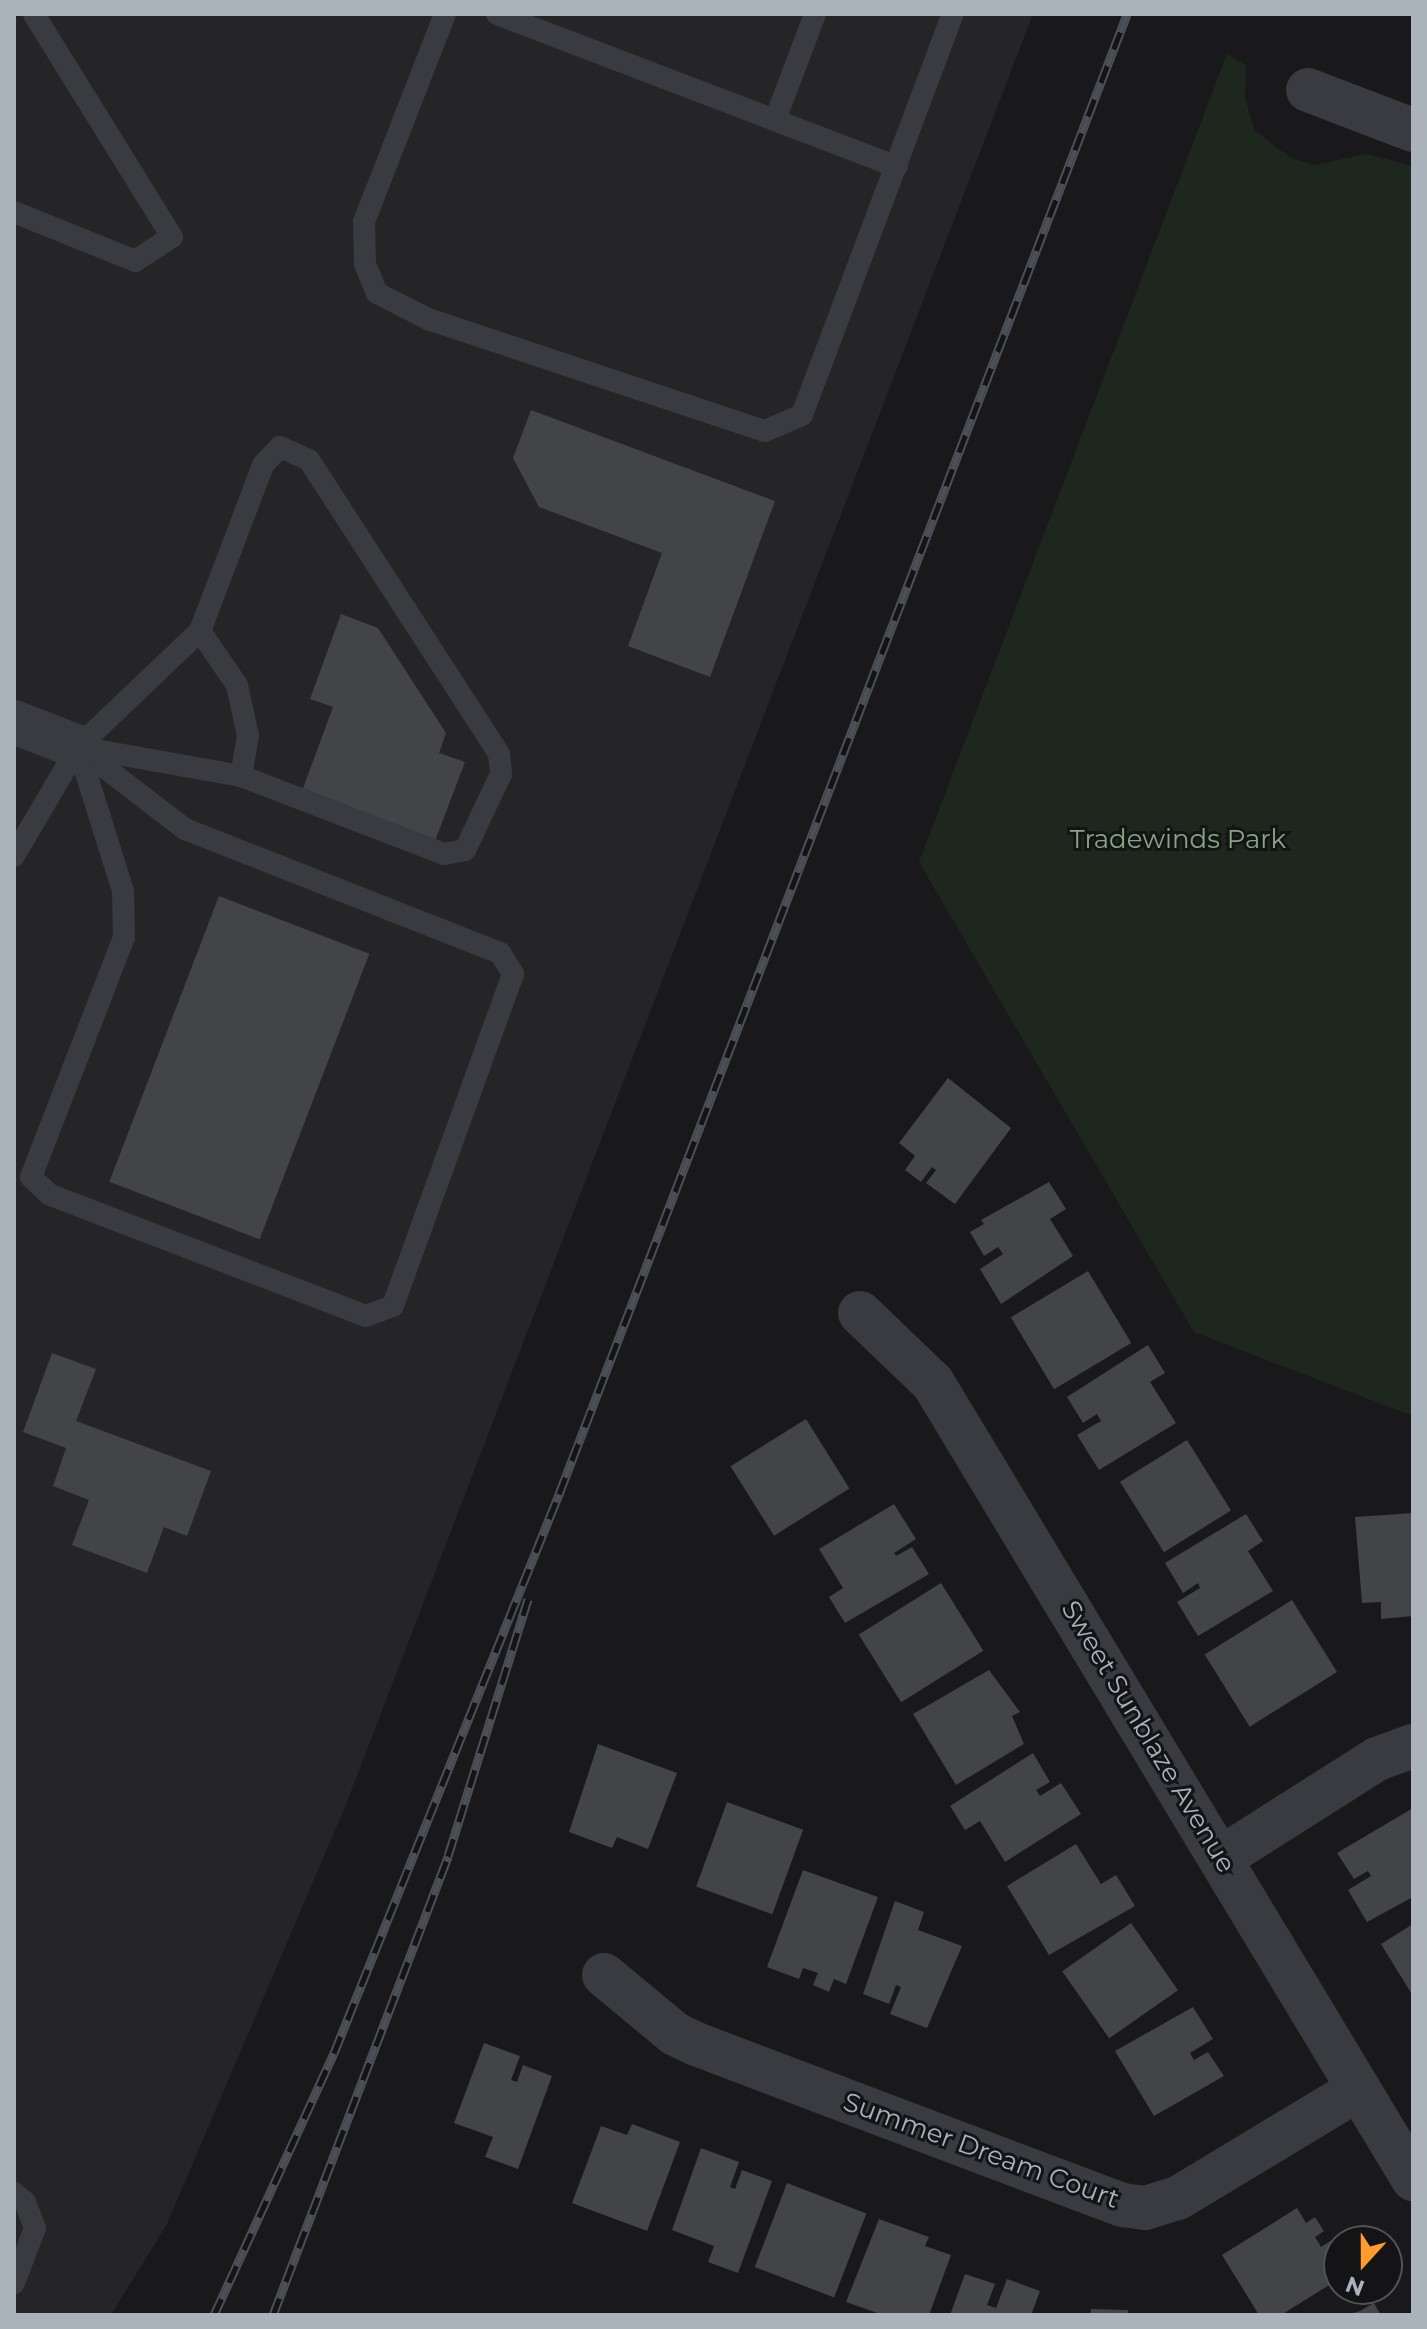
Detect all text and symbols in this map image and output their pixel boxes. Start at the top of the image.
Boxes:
park label: Tradewinds Park [1070,824,1286,856]
street label: Sweet Sunblaze Avenue [1054,1595,1242,1879]
street label: Summer Dream Court [839,2087,1123,2215]
north arrow [1323,2225,1403,2305]
text: N [1342,2270,1368,2302]

